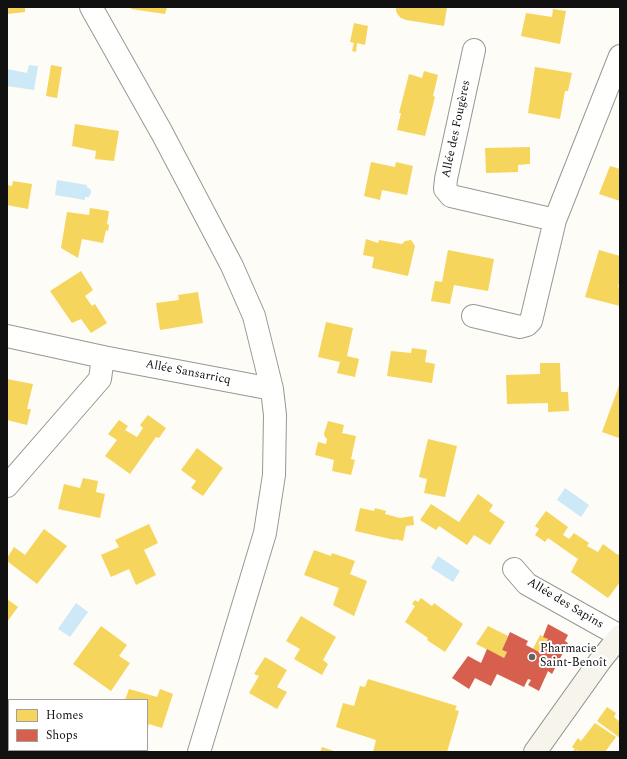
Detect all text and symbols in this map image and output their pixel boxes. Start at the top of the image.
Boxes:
street label: Allée des Fougères [440,79,474,179]
street label: Allée Sansarricq [144,358,232,388]
street label: Allée des Sapins [524,576,606,632]
place label: Pharmacie Saint-Benoît [540,643,607,671]
marker: Pharmacie Saint-Benoît [527,652,537,662]
legend [8,699,148,751]
text: Homes [46,706,84,725]
text: Shops [46,726,78,745]

